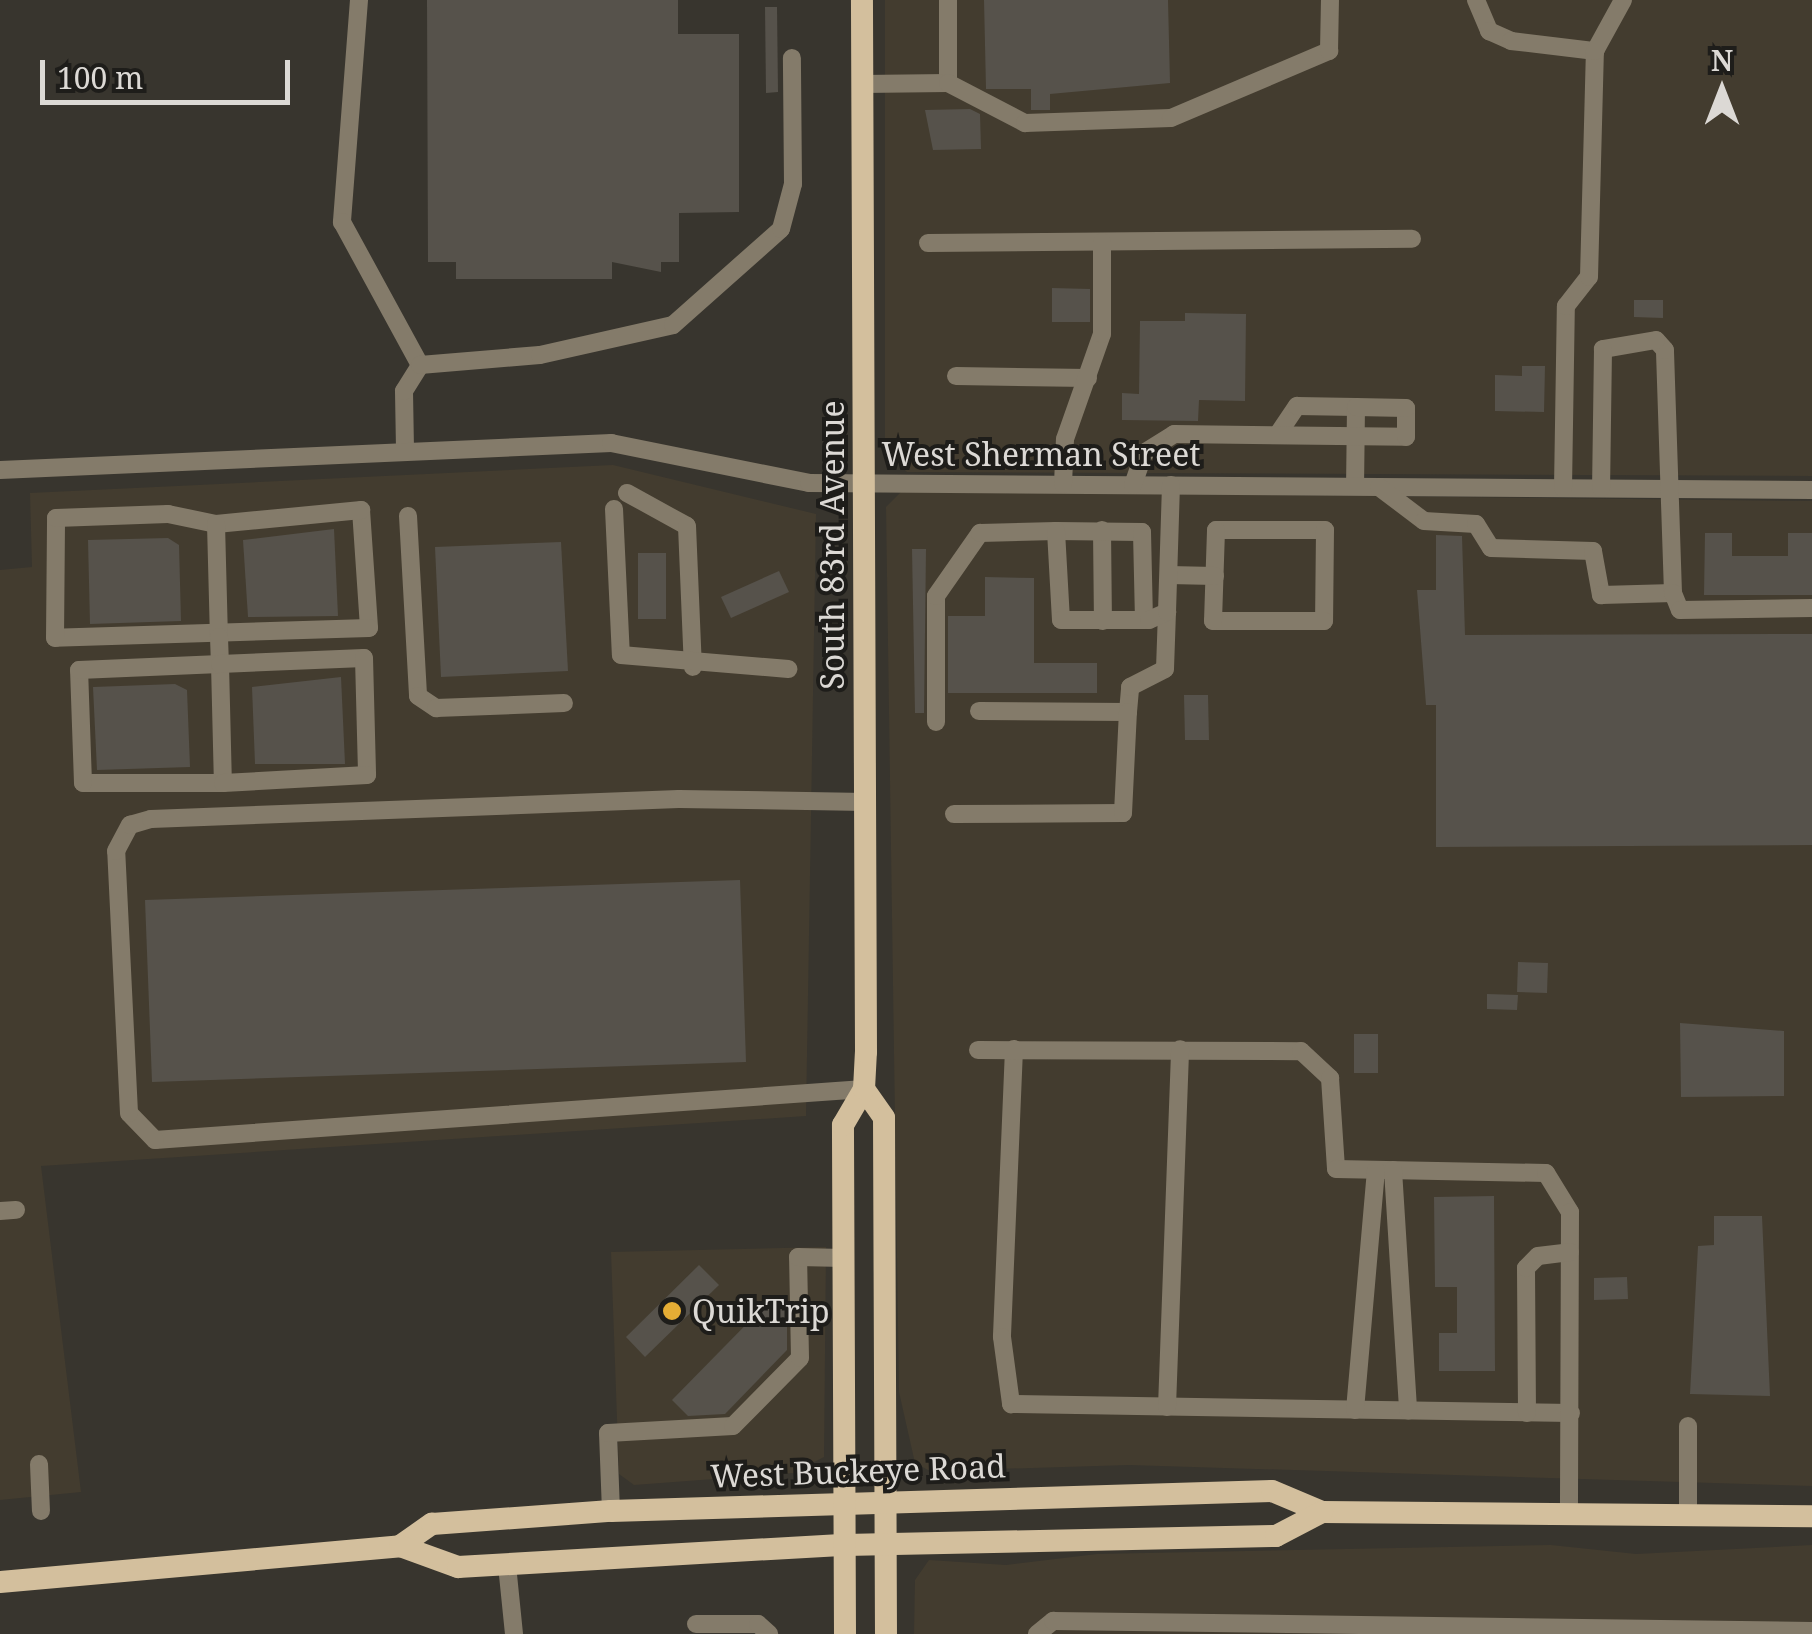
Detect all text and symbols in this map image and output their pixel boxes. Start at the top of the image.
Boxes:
scale bar [45,40,295,102]
north arrow [1672,40,1772,140]
text: N [1711,41,1733,79]
text: 100 m [57,57,143,98]
street label: South 83rd Avenue [813,400,851,690]
street label: West Sherman Street [881,435,1201,473]
place label: QuikTrip [692,1292,830,1330]
marker: QuikTrip [661,1300,683,1322]
street label: West Buckeye Road [710,1447,1006,1495]

